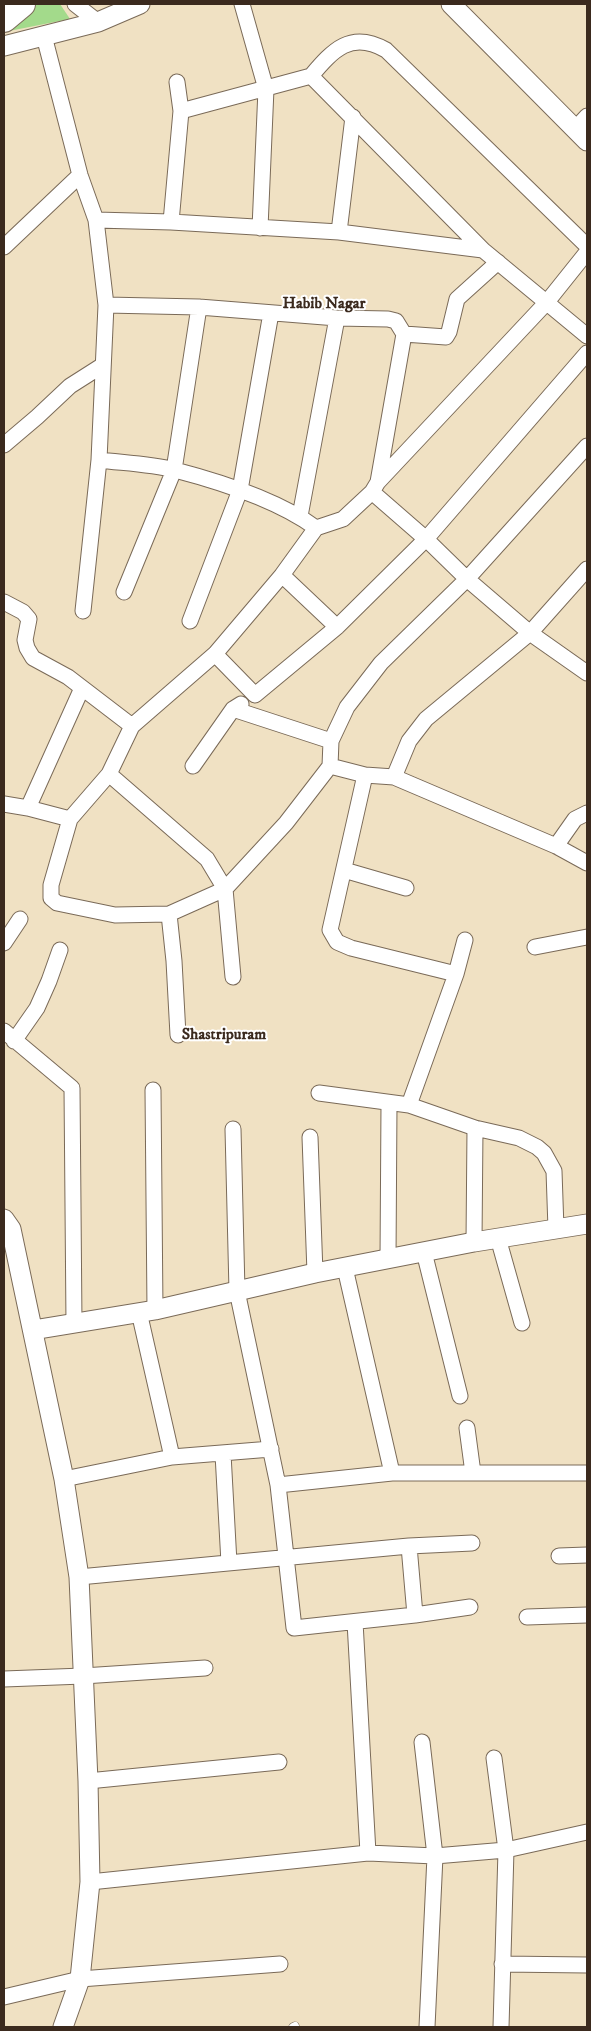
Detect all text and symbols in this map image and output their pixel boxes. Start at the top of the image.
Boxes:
district label: Habib Nagar [283,295,365,315]
district label: Shastripuram [182,1026,266,1046]

